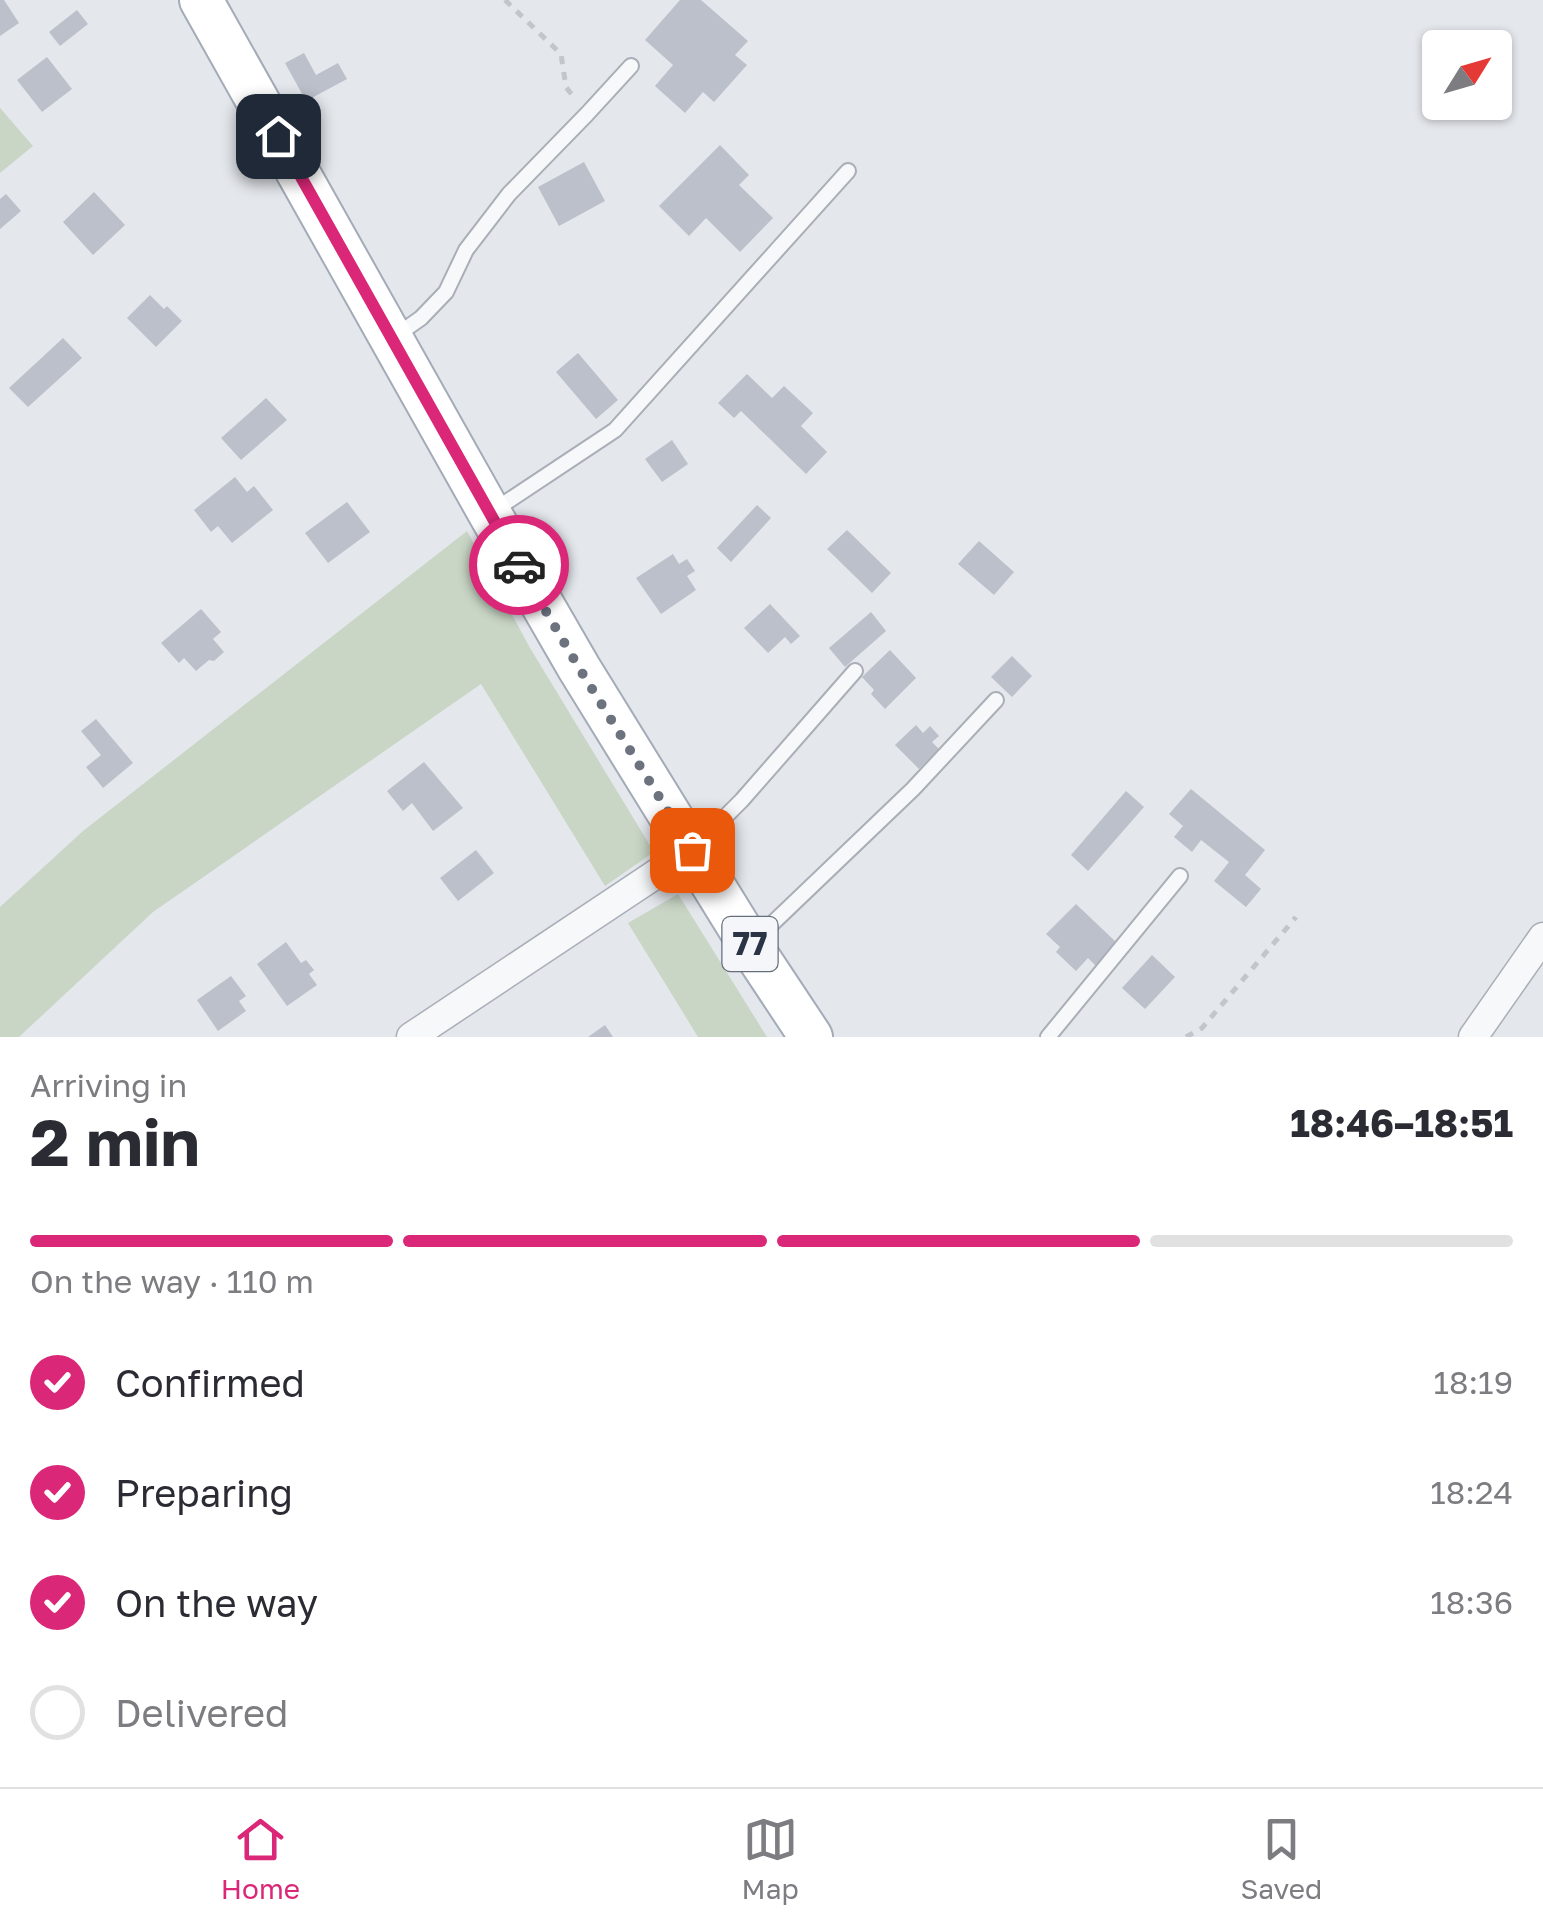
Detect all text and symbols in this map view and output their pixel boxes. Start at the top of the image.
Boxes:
north arrow [1422,30,1512,120]
map controls [1422,30,1512,120]
pin [236,94,321,179]
icon: home [251,109,306,164]
courier [469,515,569,615]
icon: car [492,538,547,593]
pin [650,808,735,893]
icon: bag [665,823,720,878]
road number: 77 [722,917,778,971]
text: Arriving in [30,1066,187,1104]
text: 18:46–18:51 [1290,1100,1513,1145]
text: 2 min [30,1102,200,1180]
text: On the way · 110 m [30,1262,314,1300]
icon: check [30,1355,85,1410]
text: Confirmed [115,1360,305,1405]
text: 18:19 [1433,1363,1513,1401]
icon: check [30,1465,85,1520]
text: Preparing [115,1470,293,1515]
text: 18:24 [1430,1473,1513,1511]
icon: check [30,1575,85,1630]
text: On the way [115,1580,318,1625]
text: 18:36 [1430,1583,1513,1621]
text: Delivered [115,1690,288,1735]
tab: Home [221,1812,300,1905]
tab: Map [742,1812,799,1905]
tab: Saved [1240,1812,1322,1905]

